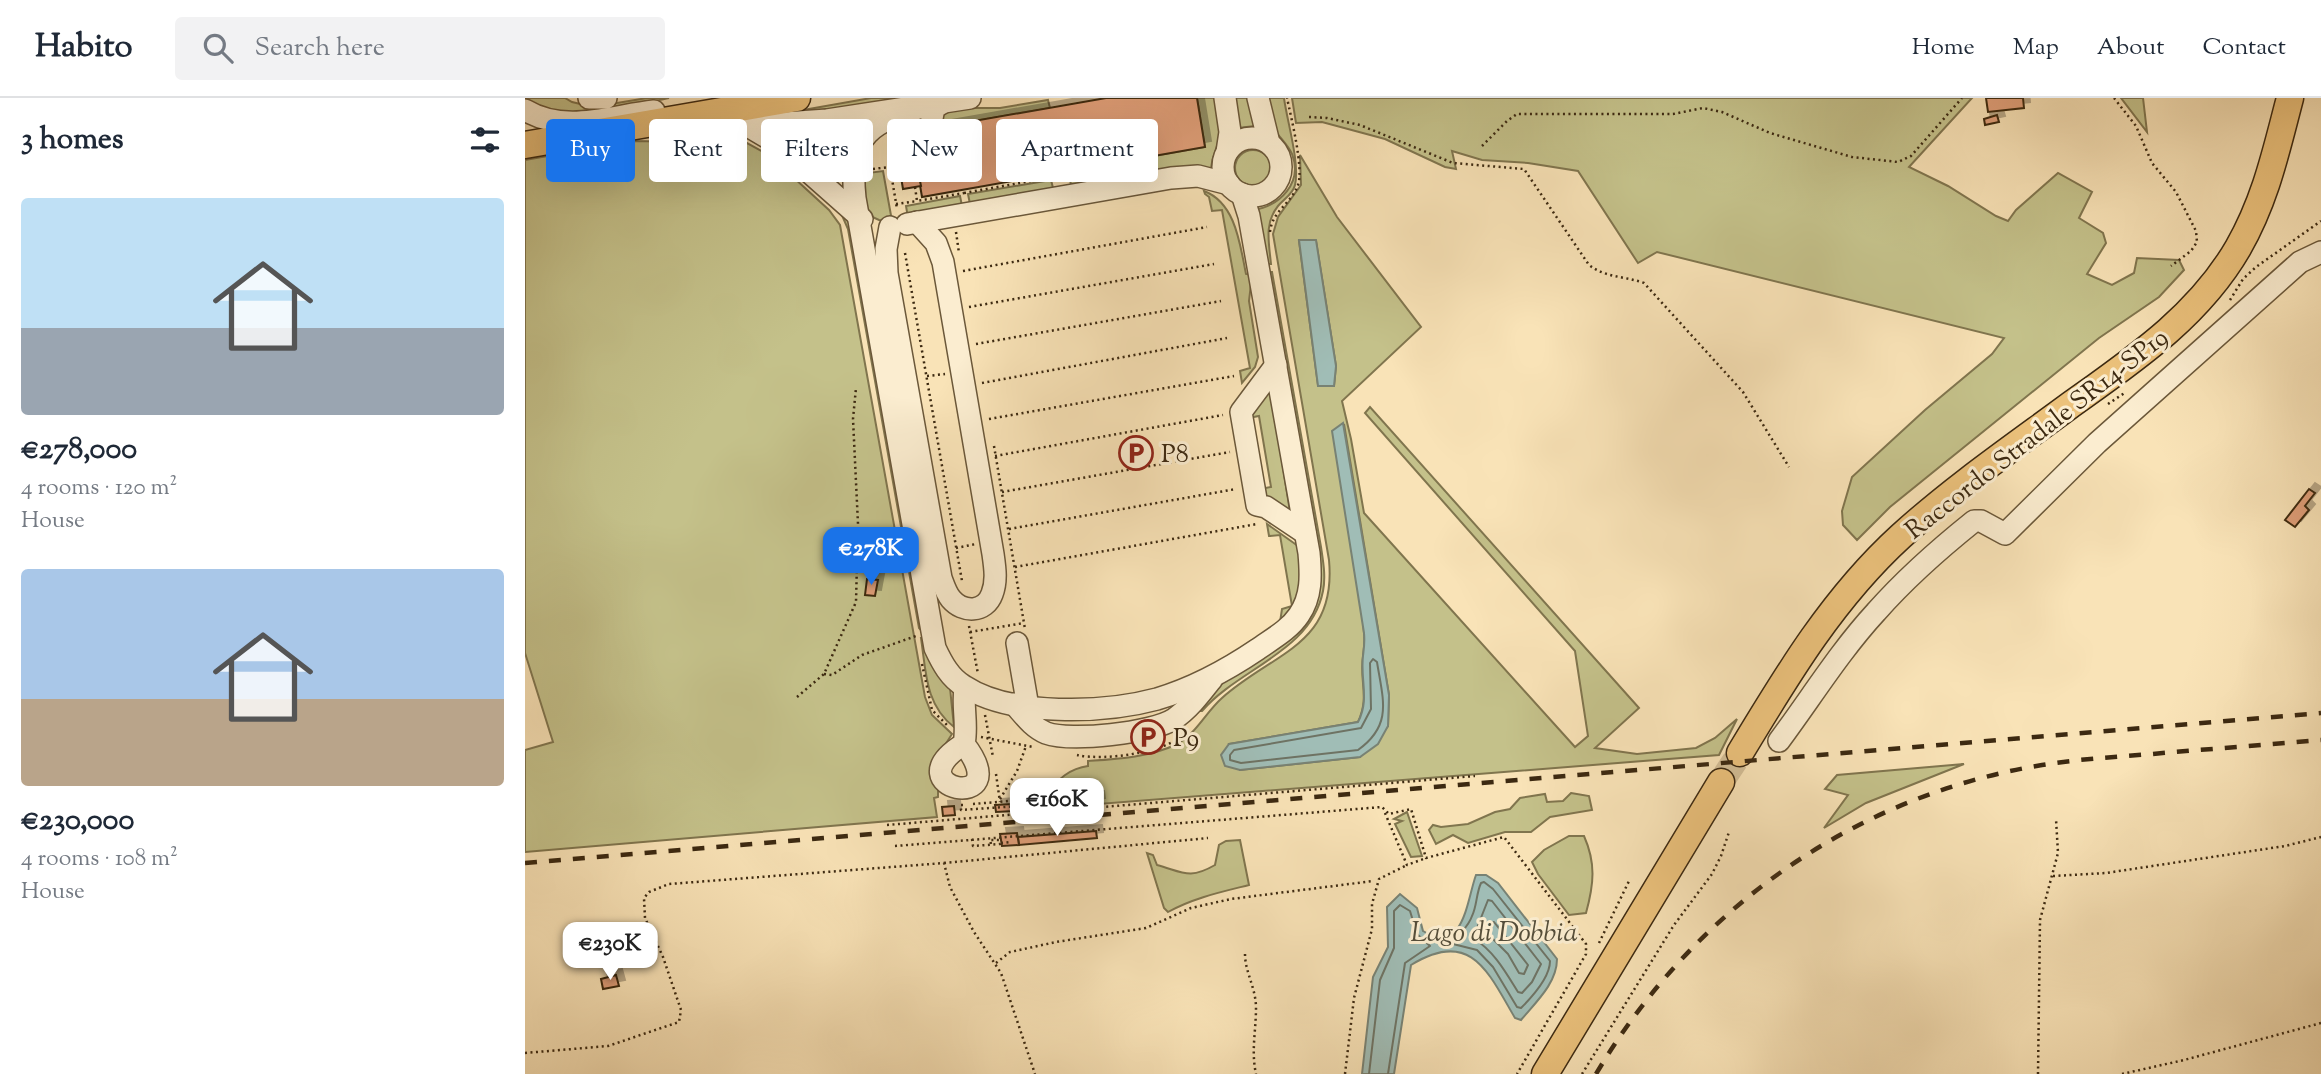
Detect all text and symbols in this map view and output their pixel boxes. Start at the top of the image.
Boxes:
search box [175,17,665,80]
text: Habito [35,24,133,72]
icon: search [199,29,237,67]
text: Search here [255,30,385,67]
text: Home [1912,31,1975,65]
text: Map [2013,31,2059,65]
text: About [2097,31,2164,65]
text: Contact [2202,31,2286,65]
text: 3 homes [21,119,124,162]
chip: Buy [546,119,635,182]
chip: Rent [649,119,747,182]
chip: Filters [761,119,873,182]
chip: New [887,119,982,182]
chip: Apartment [996,119,1158,182]
icon: filters [466,121,504,159]
icon: home [200,243,326,369]
street label: Raccordo Stradale SR14-SP19 [1898,320,2177,550]
text: €278,000 [21,429,137,472]
parking icon: P8 [1117,434,1155,472]
place label: P8 [1161,437,1189,474]
text: 4 rooms · 120 m² [21,472,177,505]
text: House [21,505,85,538]
pin: €278K [822,528,920,587]
text: €278K [839,533,903,566]
icon: home [200,614,326,740]
parking icon: P9 [1129,718,1167,756]
place label: P9 [1173,721,1199,758]
pin: €160K [1008,778,1106,838]
text: €160K [1026,784,1088,817]
text: €230,000 [21,800,134,843]
text: 4 rooms · 108 m² [21,843,178,876]
text: House [21,876,85,909]
water label: Lago di Dobbia [1410,914,1578,954]
pin: €230K [561,922,659,982]
text: €230K [579,928,641,961]

